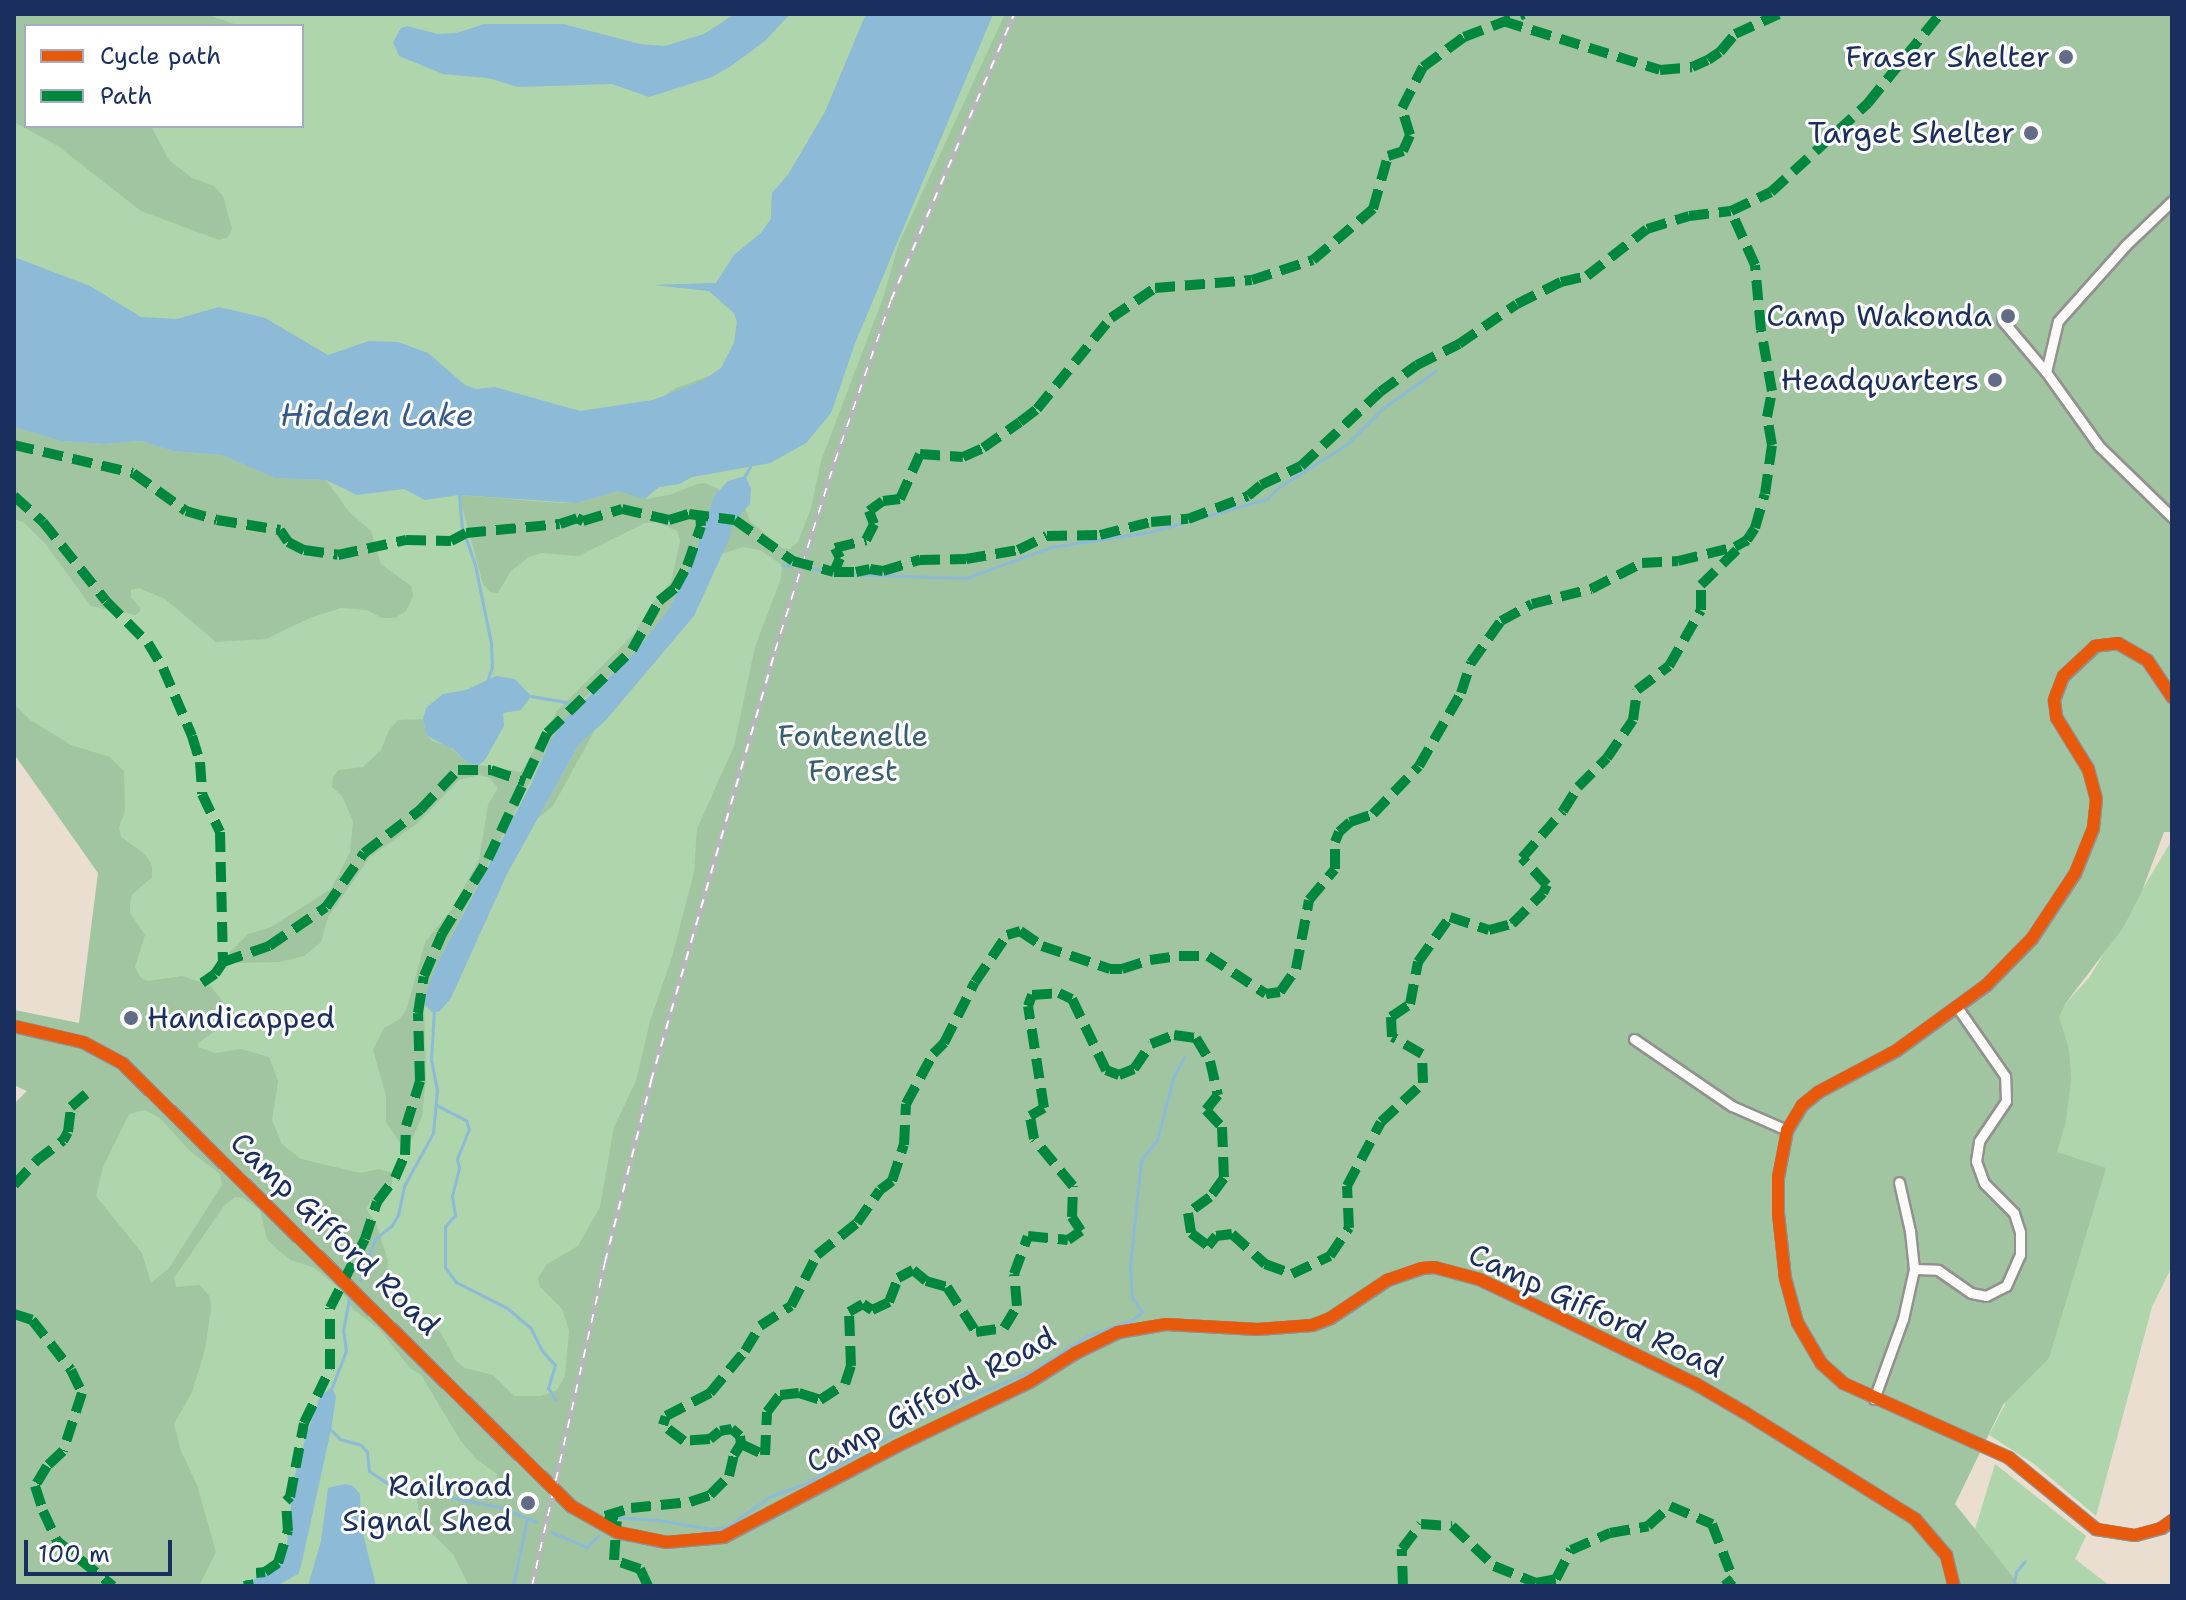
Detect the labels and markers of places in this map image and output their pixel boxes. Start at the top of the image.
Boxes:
place label: Fraser Shelter [1845,39,2050,75]
marker: Fraser Shelter [2057,48,2075,66]
place label: Target Shelter [1808,115,2015,151]
marker: Target Shelter [2022,124,2040,142]
place label: Camp Wakonda [1766,298,1992,334]
marker: Camp Wakonda [1999,307,2017,325]
place label: Headquarters [1781,362,1979,398]
marker: Headquarters [1986,371,2004,389]
place label: Handicapped [147,1000,335,1036]
marker: Handicapped [122,1009,140,1027]
place label: Railroad Signal Shed [342,1468,512,1538]
marker: Railroad Signal Shed [519,1494,537,1512]

